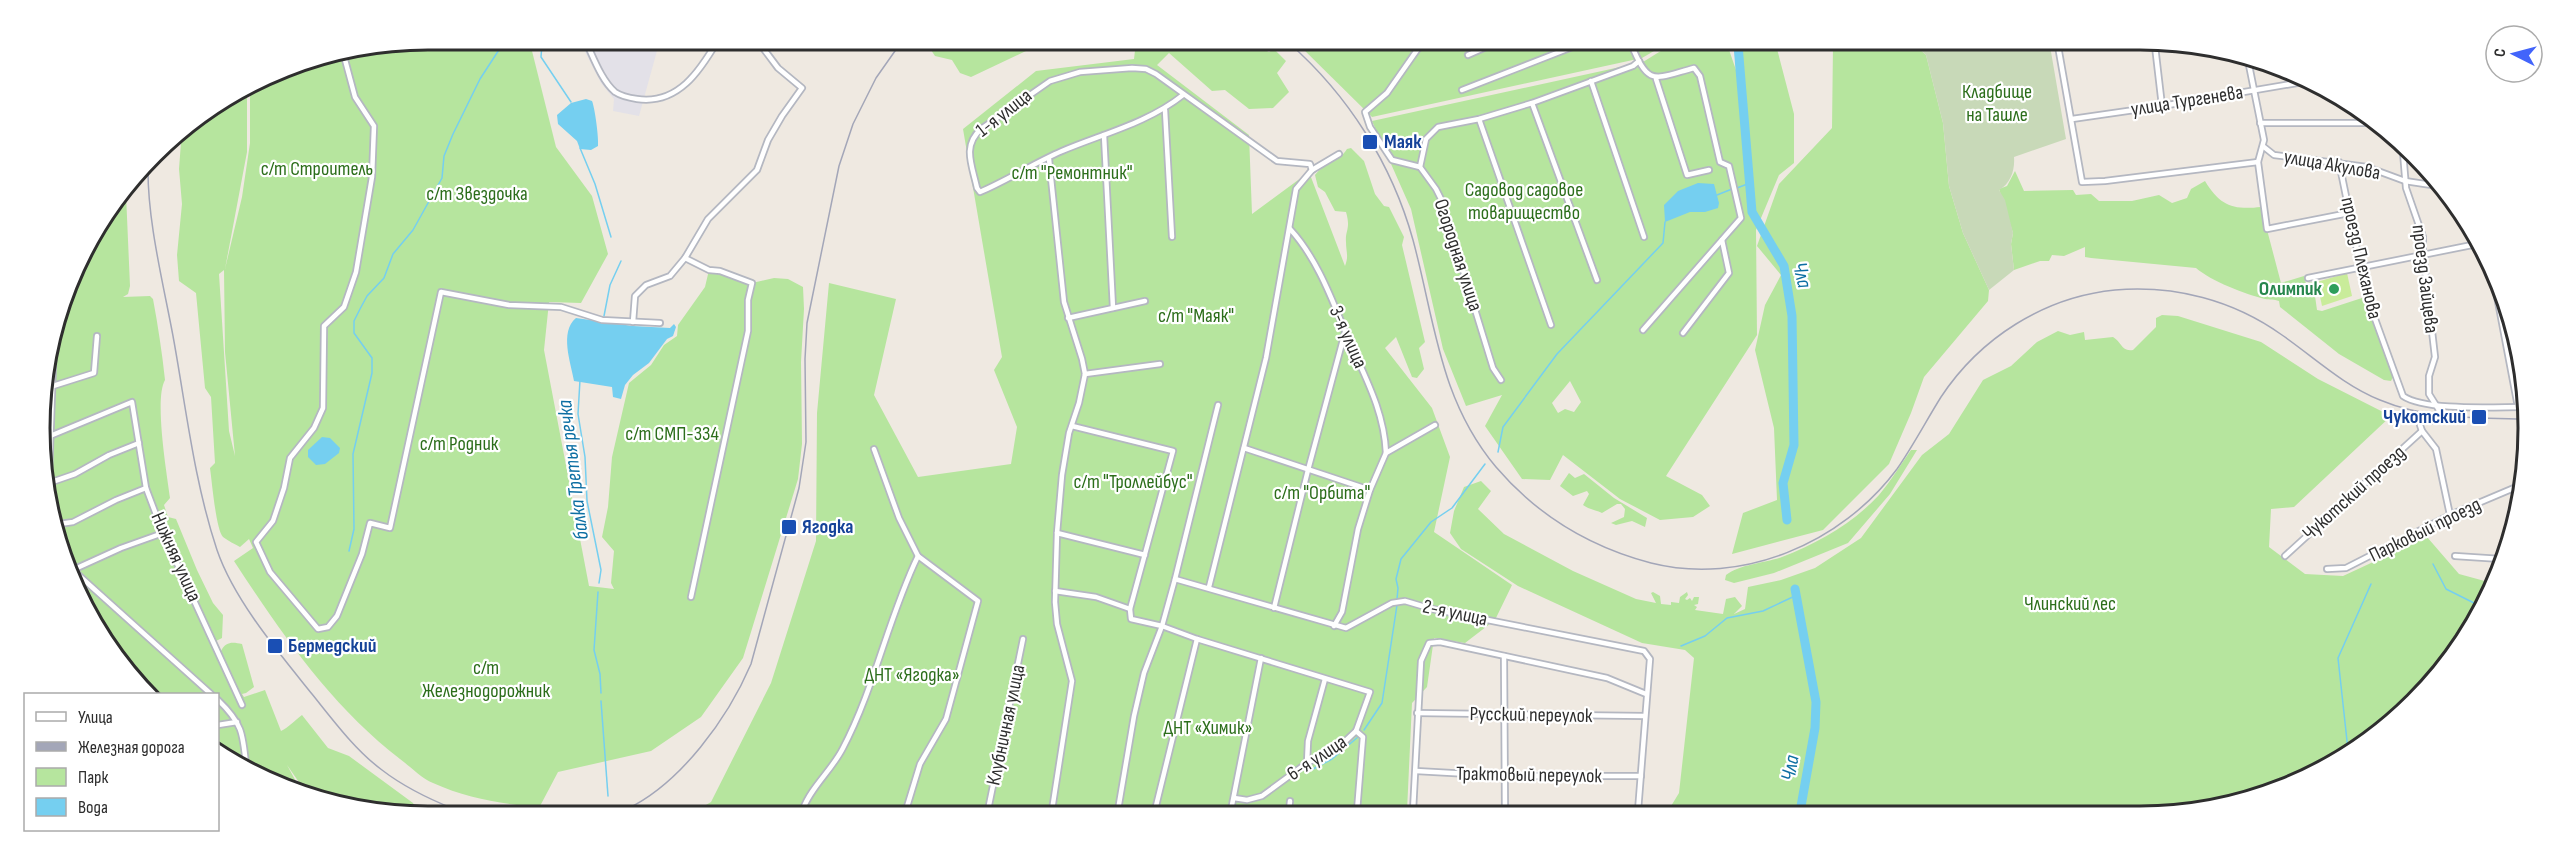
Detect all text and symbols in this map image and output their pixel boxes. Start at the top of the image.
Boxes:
north arrow [2484,24,2544,84]
text: С [2491,48,2510,58]
park label: Кладбище на Ташле [1962,80,2032,127]
street label: улица Тургенева [2129,80,2245,122]
street label: 1-я улица [971,84,1037,142]
place label: Маяк [1384,130,1422,154]
marker: Маяк [1361,133,1379,151]
street label: улица Акулова [2282,145,2382,185]
park label: с/т Строитель [261,157,373,181]
park label: с/т "Ремонтник" [1011,161,1133,185]
park label: Садовод садовое товарищество [1465,178,1583,225]
park label: с/т Звездочка [426,182,528,206]
street label: проезд Плеханова [2335,195,2387,321]
street label: Огородная улица [1429,196,1487,314]
street label: проезд Зайцева [2406,223,2444,335]
water label: Чла [1787,260,1817,291]
place label: Олимпик [2259,277,2323,301]
marker: Олимпик [2327,282,2341,296]
street label: 3-я улица [1324,302,1372,372]
park label: с/т "Маяк" [1158,304,1234,328]
water label: балка Третья речка [552,398,594,541]
place label: Чукотский [2383,405,2466,429]
marker: Чукотский [2470,408,2488,426]
park label: с/т СМП-334 [625,422,719,446]
park label: с/т Родник [420,432,499,456]
street label: Чукотский проезд [2298,441,2410,545]
park label: с/т "Троллейбус" [1073,470,1193,494]
park label: с/т "Орбита" [1274,481,1370,505]
street label: Парковый проезд [2365,493,2485,567]
street label: Нижняя улица [146,508,206,606]
place label: Ягодка [802,515,853,539]
marker: Ягодка [780,518,798,536]
park label: Члинский лес [2024,592,2116,616]
street label: 2-я улица [1420,594,1490,632]
place label: Бермедский [288,634,376,658]
marker: Бермедский [266,637,284,655]
park label: с/т Железнодорожник [422,656,550,703]
street label: Клубничная улица [981,662,1031,788]
park label: ДНТ «Ягодка» [864,663,960,687]
legend [24,693,219,831]
street label: Русский переулок [1469,702,1593,728]
text: Улица [78,707,113,728]
park label: ДНТ «Химик» [1164,716,1252,740]
street label: 6-я улица [1283,730,1351,786]
text: Железная дорога [78,737,185,758]
water label: Чла [1775,753,1805,783]
street label: Трактовый переулок [1456,762,1603,788]
text: Парк [78,767,109,788]
text: Вода [78,797,108,818]

